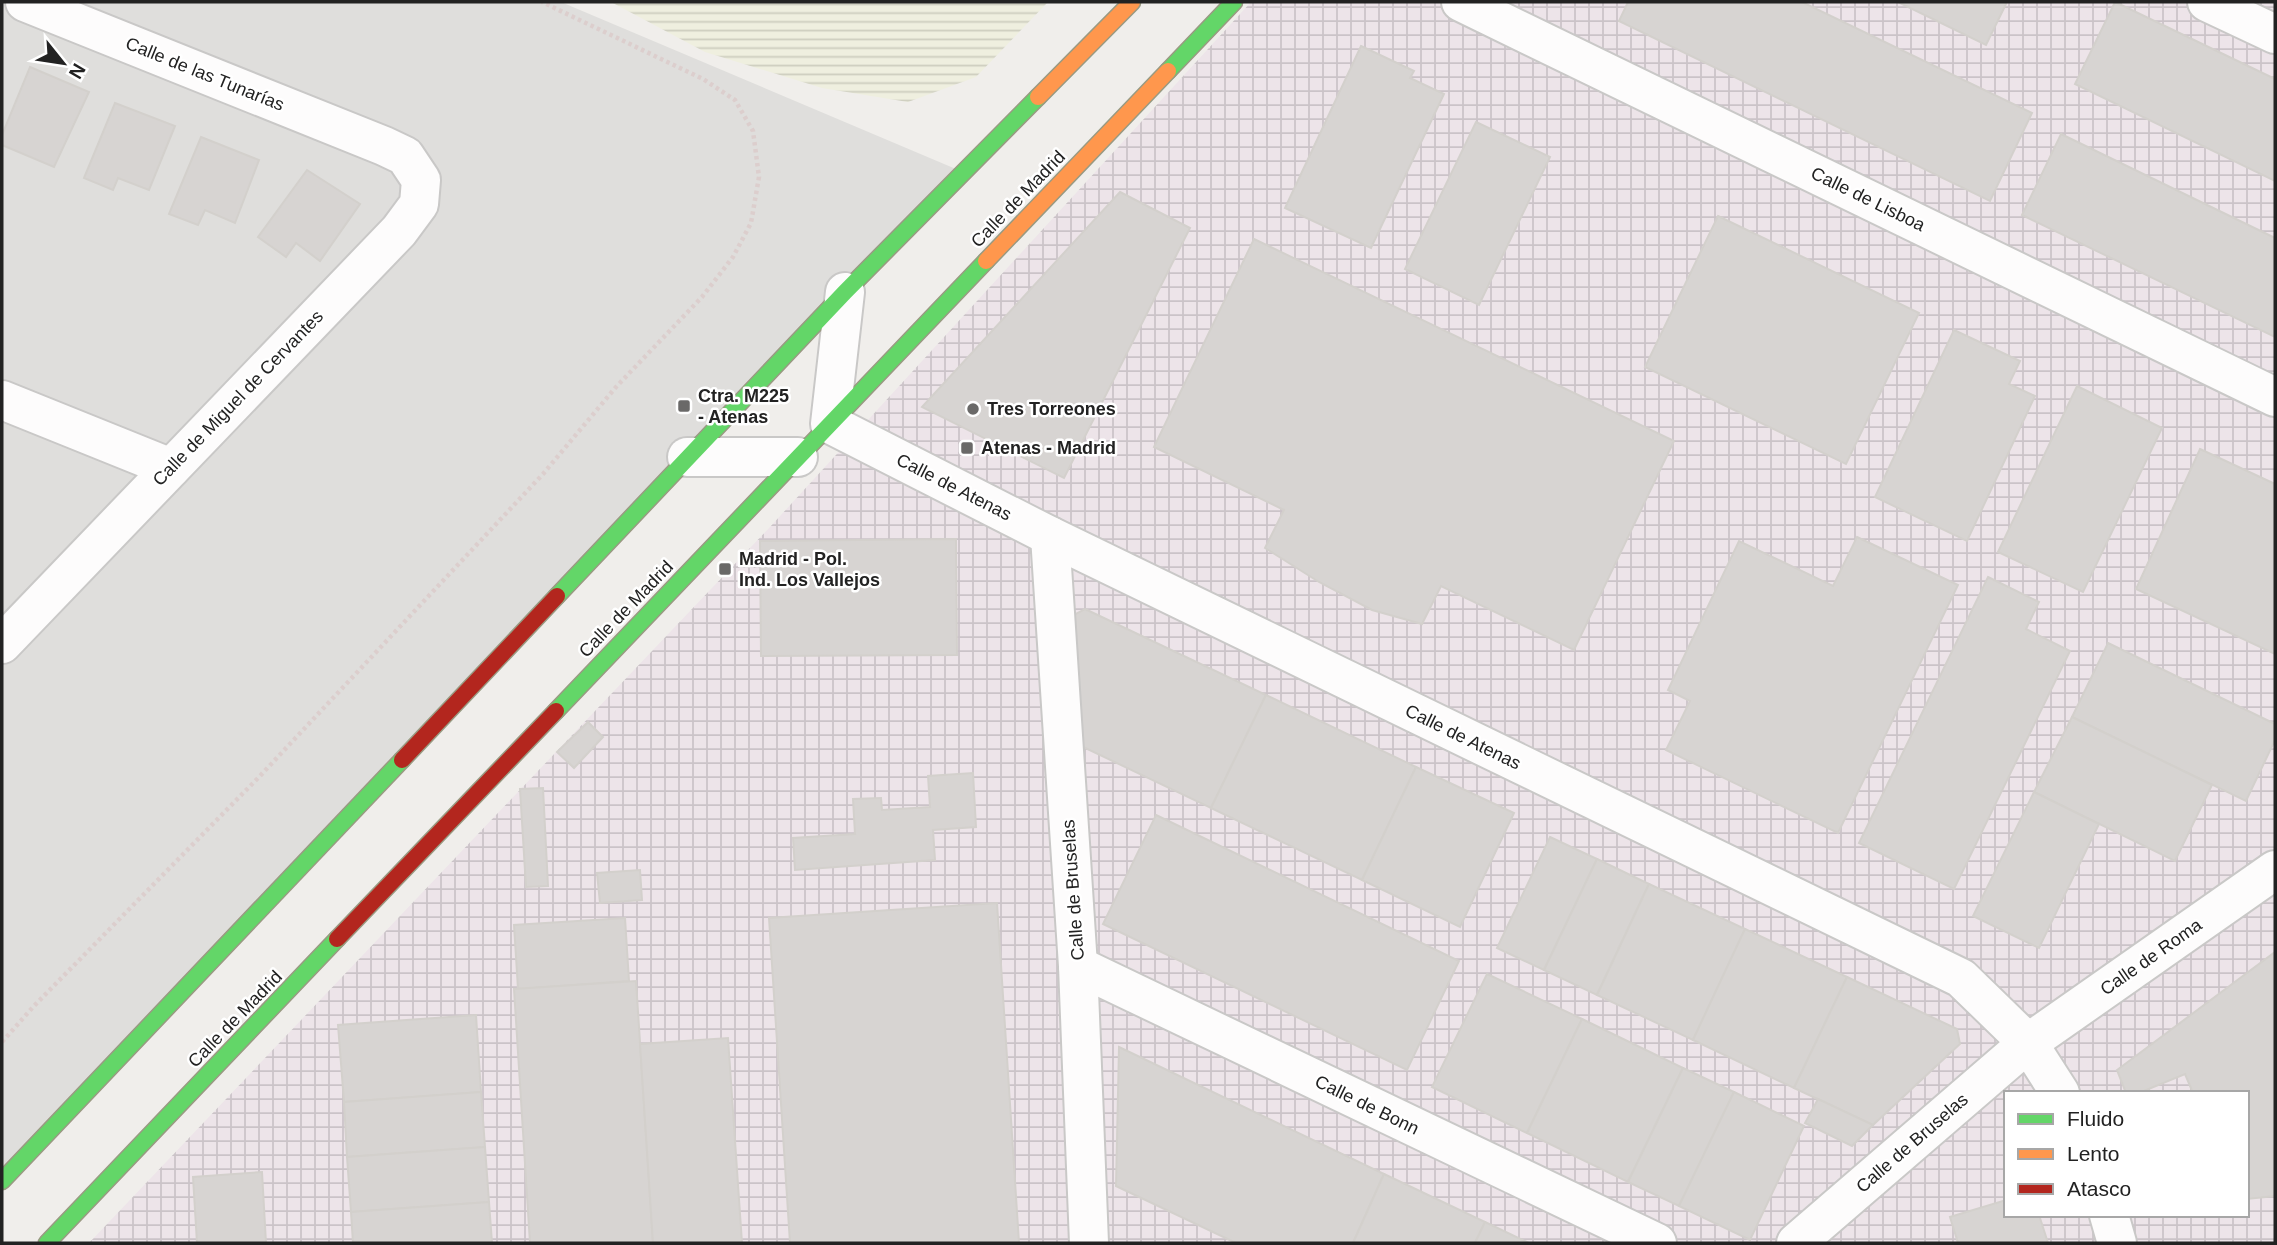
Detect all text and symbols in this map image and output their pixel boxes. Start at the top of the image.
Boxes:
north arrow [28,28,98,98]
street label: Calle de las Tunarías [123,33,287,115]
text: N [65,60,90,82]
street label: Calle de Madrid [967,147,1069,251]
street label: Calle de Lisboa [1808,163,1929,236]
street label: Calle de Miguel de Cervantes [149,306,327,490]
place label: Ctra. M225 - Atenas [698,386,789,427]
marker: Ctra. M225 - Atenas [676,398,692,414]
place label: Tres Torreones [987,399,1116,419]
marker: Tres Torreones [965,401,981,417]
place label: Atenas - Madrid [981,438,1116,458]
marker: Atenas - Madrid [959,440,975,456]
street label: Calle de Atenas [893,449,1015,525]
place label: Madrid - Pol. Ind. Los Vallejos [739,549,880,590]
street label: Calle de Madrid [575,557,677,661]
marker: Madrid - Pol. Ind. Los Vallejos [717,561,733,577]
street label: Calle de Atenas [1402,700,1524,774]
street label: Calle de Bruselas [1058,819,1088,961]
street label: Calle de Roma [2096,914,2206,999]
street label: Calle de Madrid [184,967,286,1071]
street label: Calle de Bonn [1312,1071,1422,1139]
street label: Calle de Bruselas [1852,1089,1972,1197]
legend [2004,1091,2249,1217]
text: Fluido [2067,1107,2124,1130]
text: Lento [2067,1142,2120,1165]
text: Atasco [2067,1177,2131,1200]

